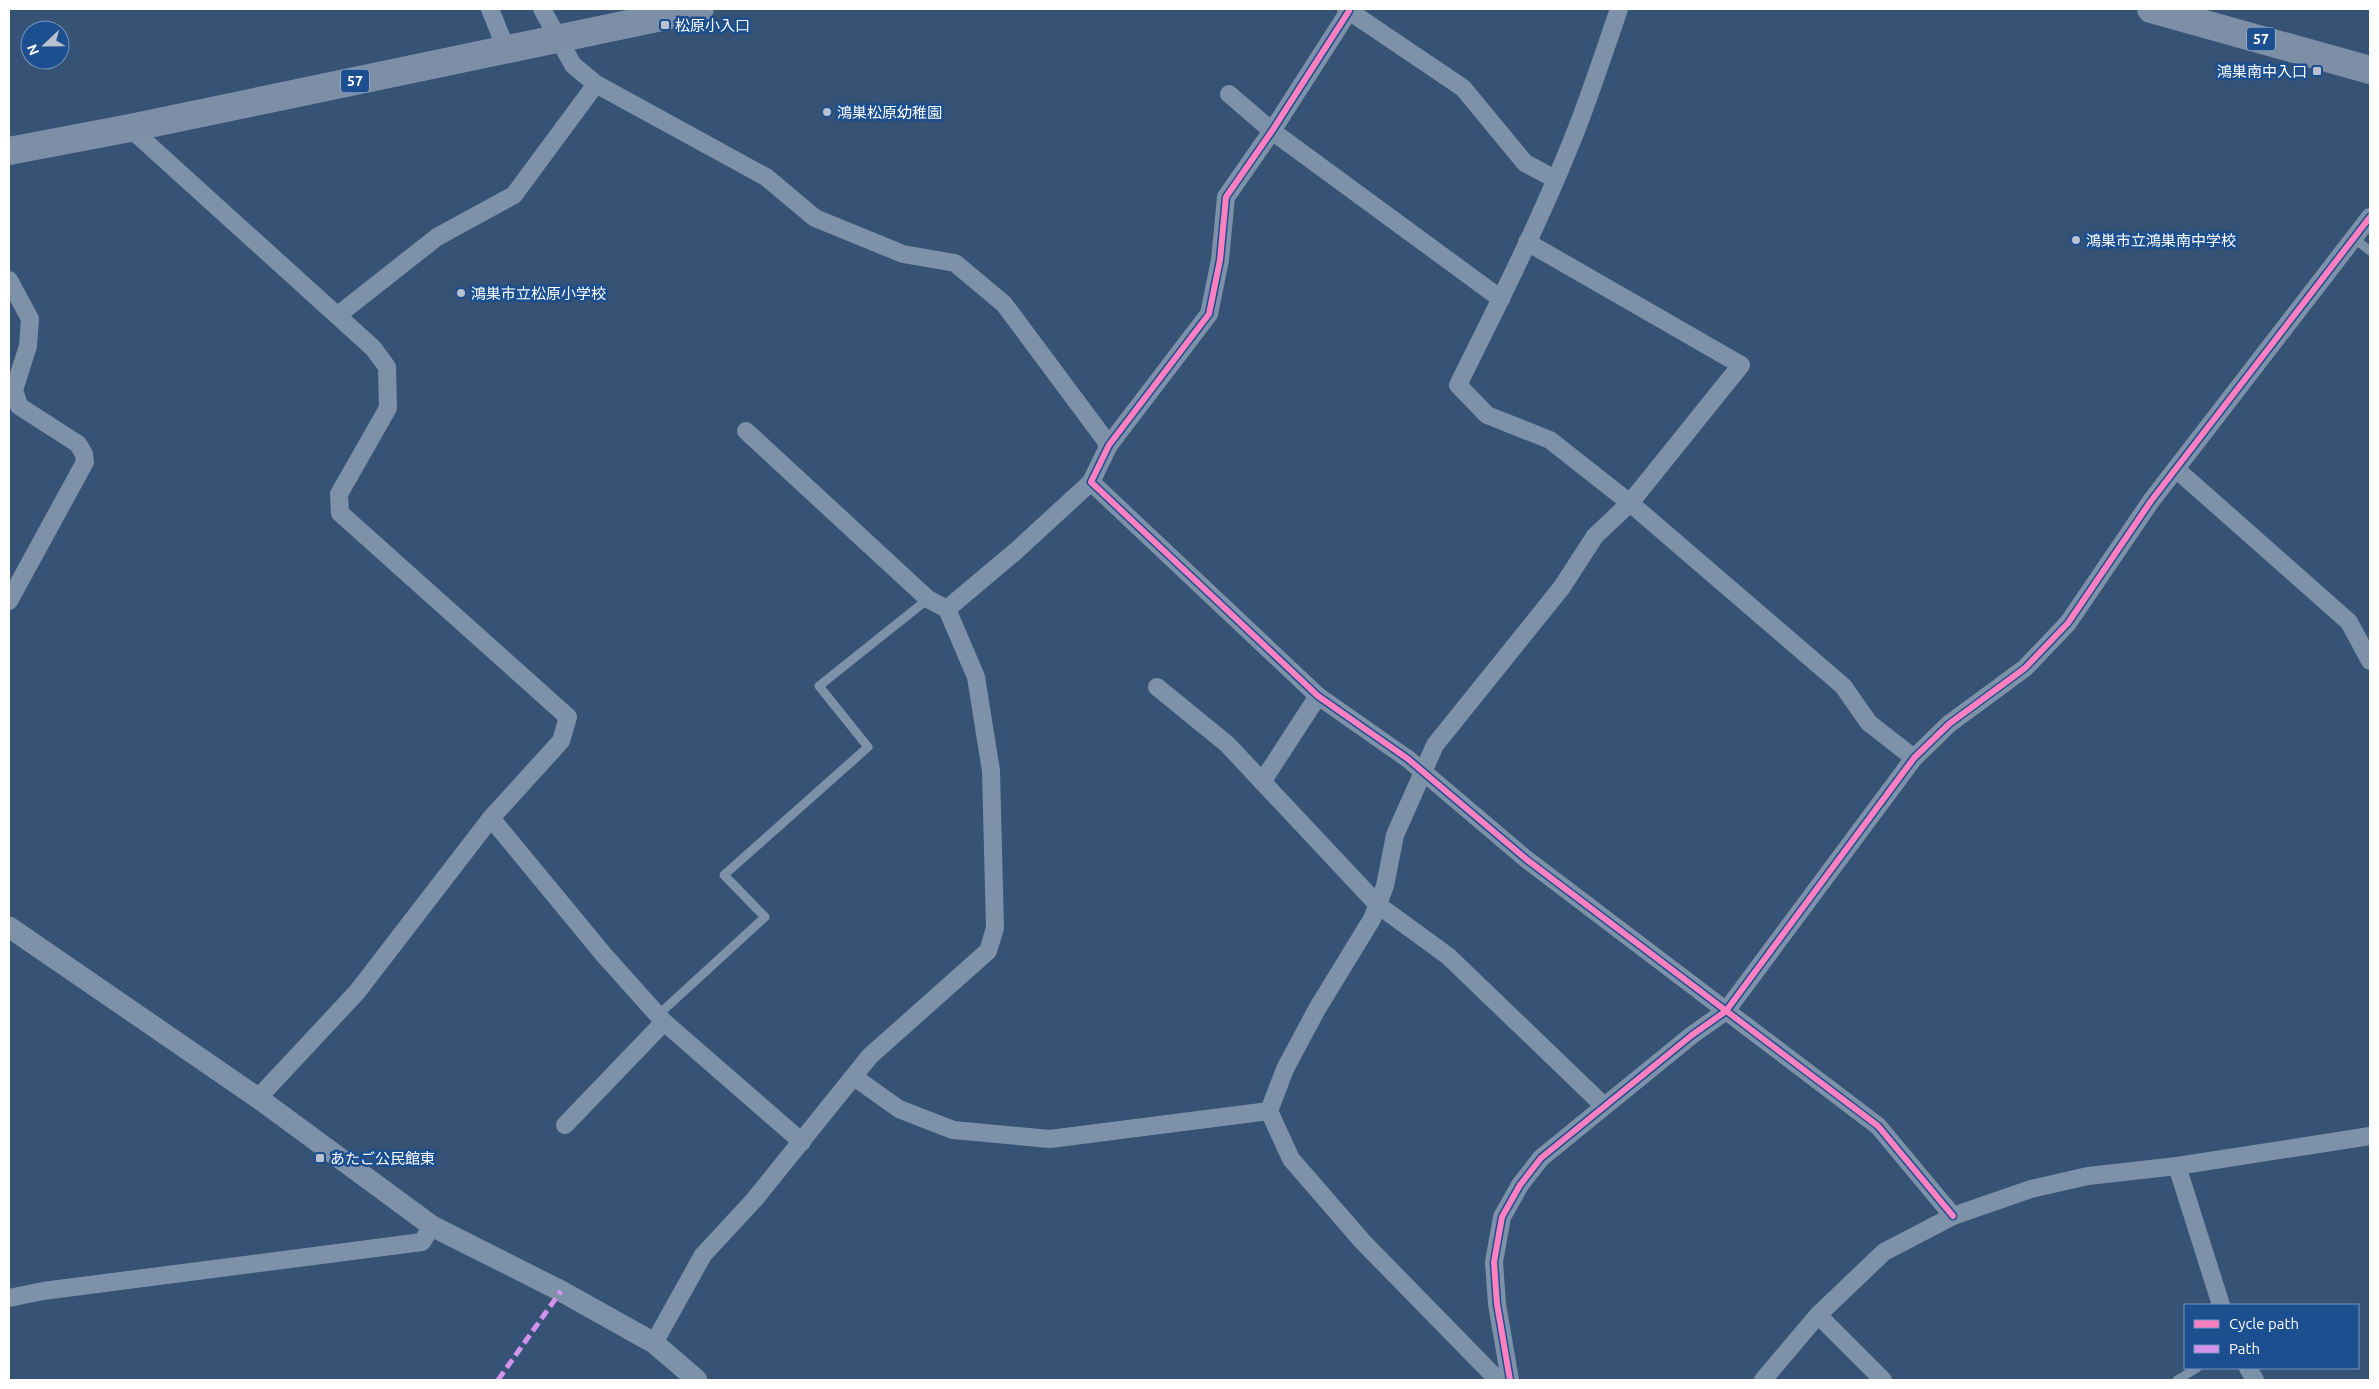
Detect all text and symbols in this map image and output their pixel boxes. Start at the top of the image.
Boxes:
place label: 松原小入口 [675,17,750,34]
marker: 松原小入口 [659,19,671,31]
north arrow [20,20,70,70]
road number: 57 [2247,28,2275,50]
text: N [24,42,42,58]
place label: 鴻巣南中入口 [2217,63,2307,80]
marker: 鴻巣南中入口 [2311,65,2323,77]
road number: 57 [341,70,369,92]
place label: 鴻巣松原幼稚園 [837,104,942,121]
marker: 鴻巣松原幼稚園 [821,106,833,118]
place label: 鴻巣市立鴻巣南中学校 [2086,232,2236,249]
marker: 鴻巣市立鴻巣南中学校 [2070,234,2082,246]
place label: 鴻巣市立松原小学校 [471,285,606,302]
marker: 鴻巣市立松原小学校 [455,287,467,299]
place label: あたご公民館東 [330,1150,435,1167]
marker: あたご公民館東 [314,1152,326,1164]
legend [2184,1304,2359,1369]
text: Cycle path [2229,1315,2299,1332]
text: Path [2229,1340,2260,1357]

